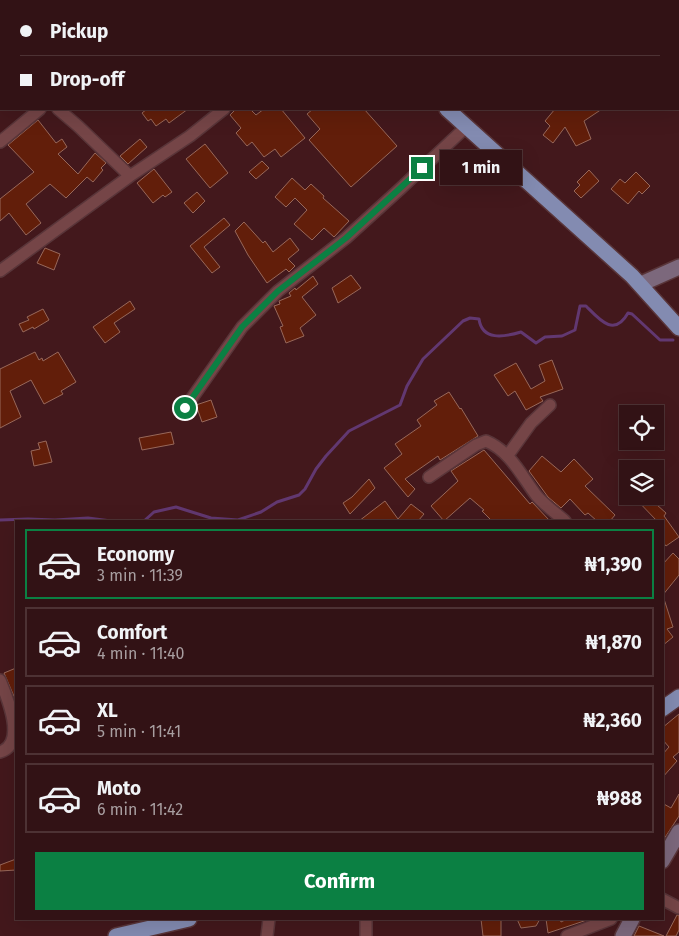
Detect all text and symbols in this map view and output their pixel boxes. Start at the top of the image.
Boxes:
text: Pickup [50,20,108,43]
text: Drop-off [50,68,124,91]
callout: 1 min [440,150,522,186]
route end [411,157,433,179]
text: 1 min [462,158,500,177]
route start [174,397,196,419]
map controls [619,405,664,505]
button: locate [619,405,664,450]
button: layers [619,460,664,505]
icon: car [37,542,82,587]
text: Economy [97,543,174,566]
text: ₦1,390 [584,553,642,576]
text: 3 min · 11:39 [97,566,183,585]
icon: car [37,620,82,665]
text: Comfort [97,621,167,644]
text: ₦1,870 [586,631,642,654]
text: 4 min · 11:40 [97,644,185,663]
icon: car [37,698,82,743]
text: XL [97,699,118,722]
text: ₦2,360 [583,709,642,732]
text: 5 min · 11:41 [97,722,181,741]
icon: car [37,776,82,821]
text: Moto [97,777,141,800]
text: ₦988 [597,787,642,810]
text: 6 min · 11:42 [97,800,183,819]
button: Confirm [35,852,644,910]

